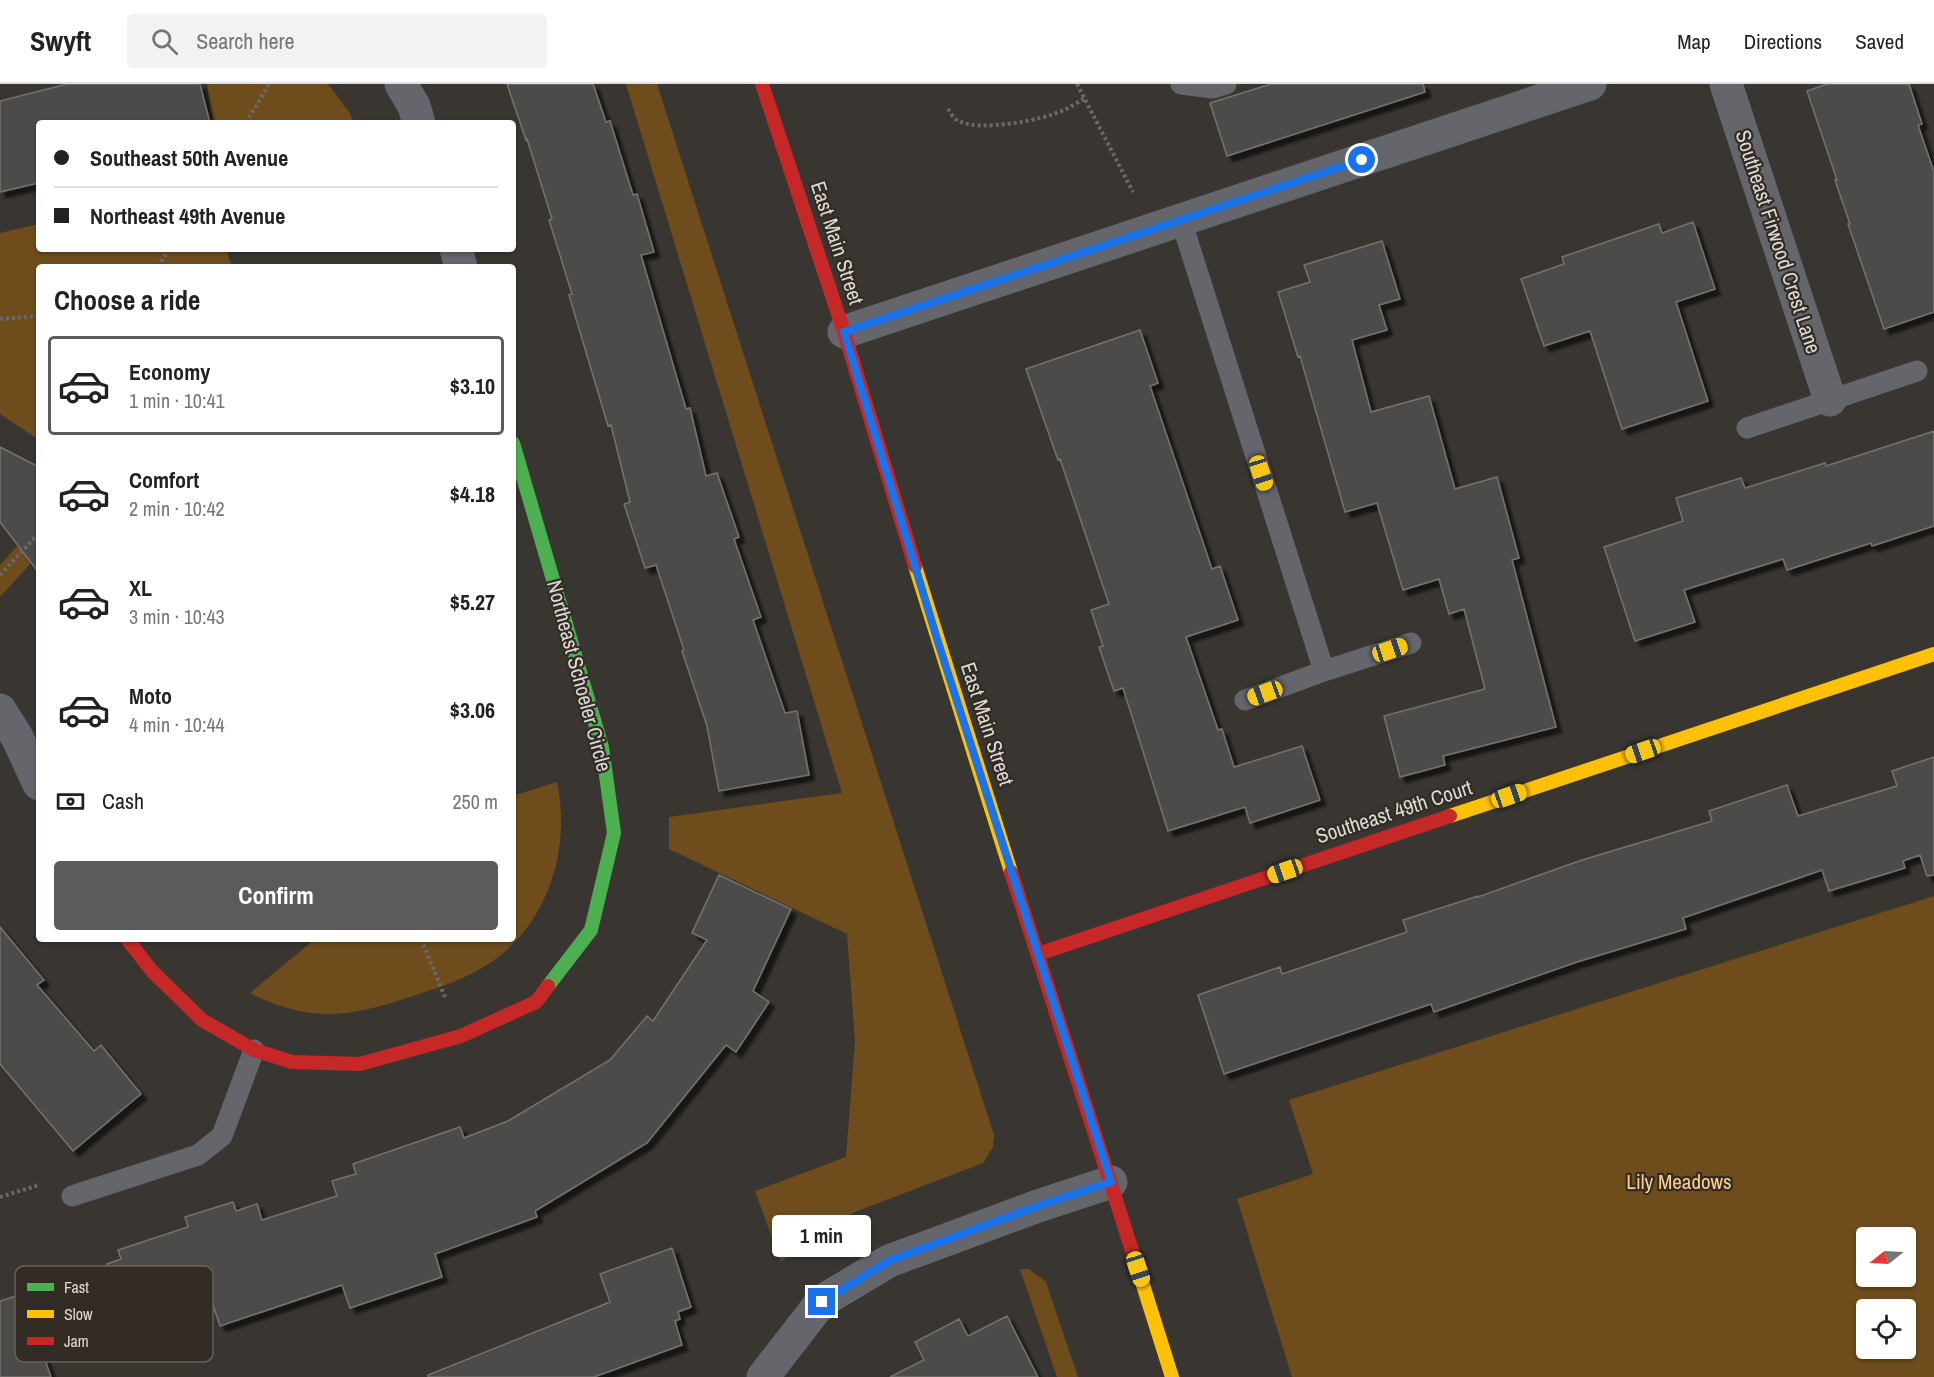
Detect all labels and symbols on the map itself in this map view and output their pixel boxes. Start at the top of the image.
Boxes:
street label: Southeast Firwood Crest Lane [1729,126,1828,357]
route start [1348,146,1375,173]
street label: East Main Street [804,177,871,309]
car [1247,453,1275,493]
street label: Northeast Schoeler Circle [540,577,619,775]
car [1370,636,1410,664]
street label: East Main Street [954,658,1021,790]
car [1245,678,1285,708]
car [1623,737,1663,765]
street label: Southeast 49th Court [1312,773,1476,850]
car [1489,782,1529,810]
car [1265,857,1305,885]
park label: Lily Meadows [1626,1167,1732,1196]
callout: 1 min [772,1215,872,1257]
north arrow [1856,1227,1916,1287]
car [1124,1249,1152,1289]
legend [15,1266,213,1362]
text: Fast [64,1276,89,1298]
route end [808,1288,835,1315]
text: Slow [64,1303,93,1325]
text: Jam [64,1330,89,1352]

